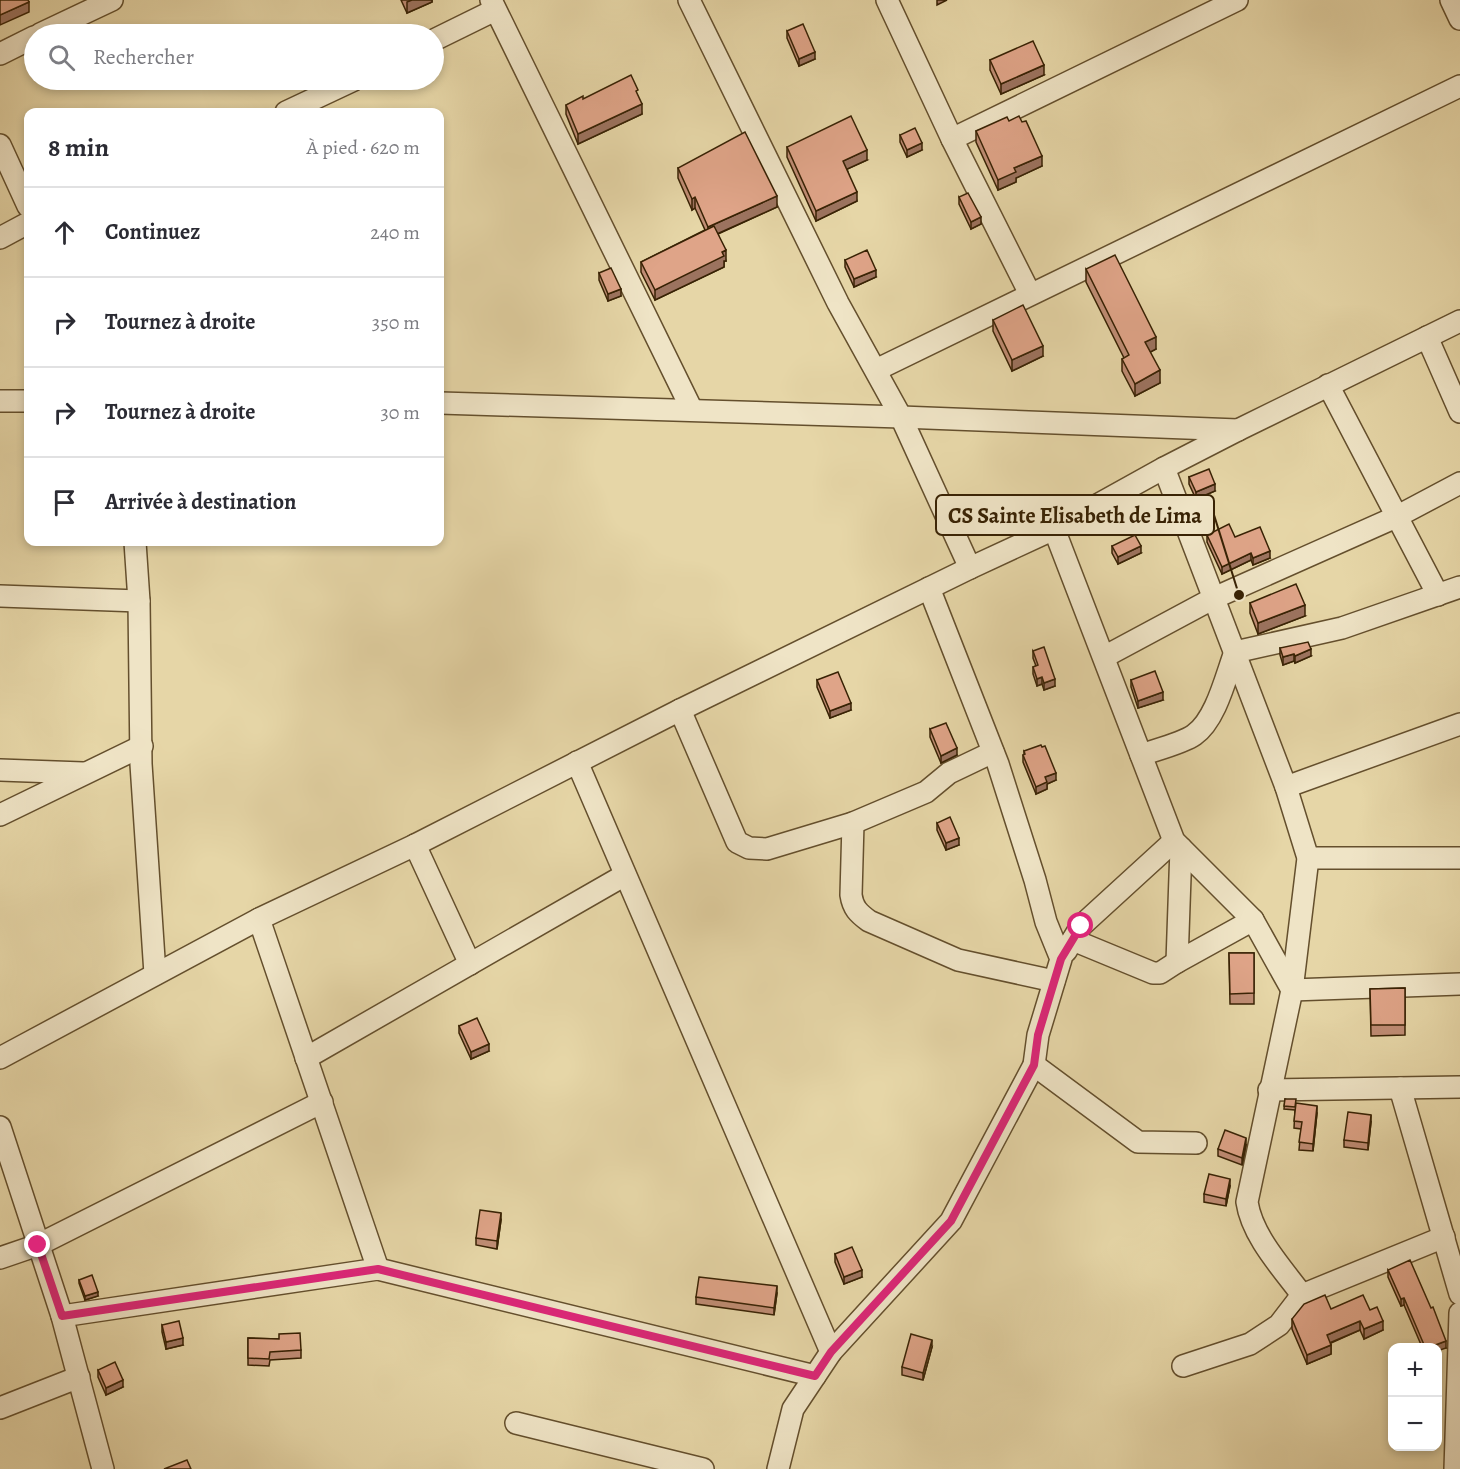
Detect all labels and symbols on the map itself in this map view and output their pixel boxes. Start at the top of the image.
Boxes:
callout: CS Sainte Elisabeth de Lima [936,495,1214,535]
text: CS Sainte Elisabeth de Lima [948,501,1202,531]
route start [1067,912,1093,938]
route end [24,1231,50,1257]

